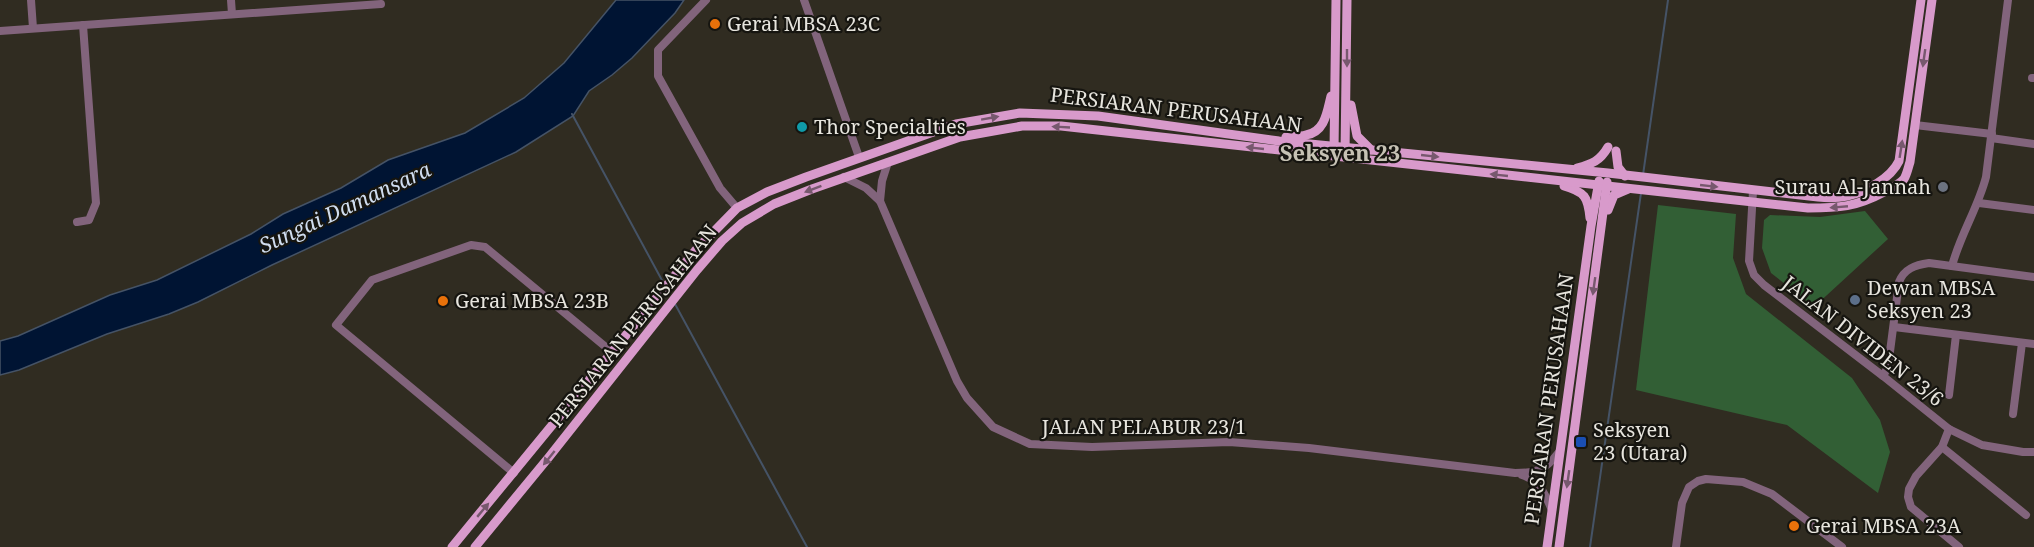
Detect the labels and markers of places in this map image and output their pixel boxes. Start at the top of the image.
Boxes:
place label: Gerai MBSA 23C [727,10,880,37]
marker: Gerai MBSA 23C [708,17,722,31]
place label: Thor Specialties [814,113,966,140]
marker: Thor Specialties [795,120,809,134]
place label: Surau Al-Jannah [1775,173,1931,200]
marker: Surau Al-Jannah [1936,180,1950,194]
place label: Dewan MBSA Seksyen 23 [1867,274,1996,324]
place label: Gerai MBSA 23B [455,287,609,314]
marker: Dewan MBSA Seksyen 23 [1848,293,1862,307]
marker: Gerai MBSA 23B [436,294,450,308]
place label: Seksyen 23 (Utara) [1593,416,1687,466]
marker: Seksyen 23 (Utara) [1574,435,1588,449]
place label: Gerai MBSA 23A [1806,512,1962,539]
marker: Gerai MBSA 23A [1787,519,1801,533]

